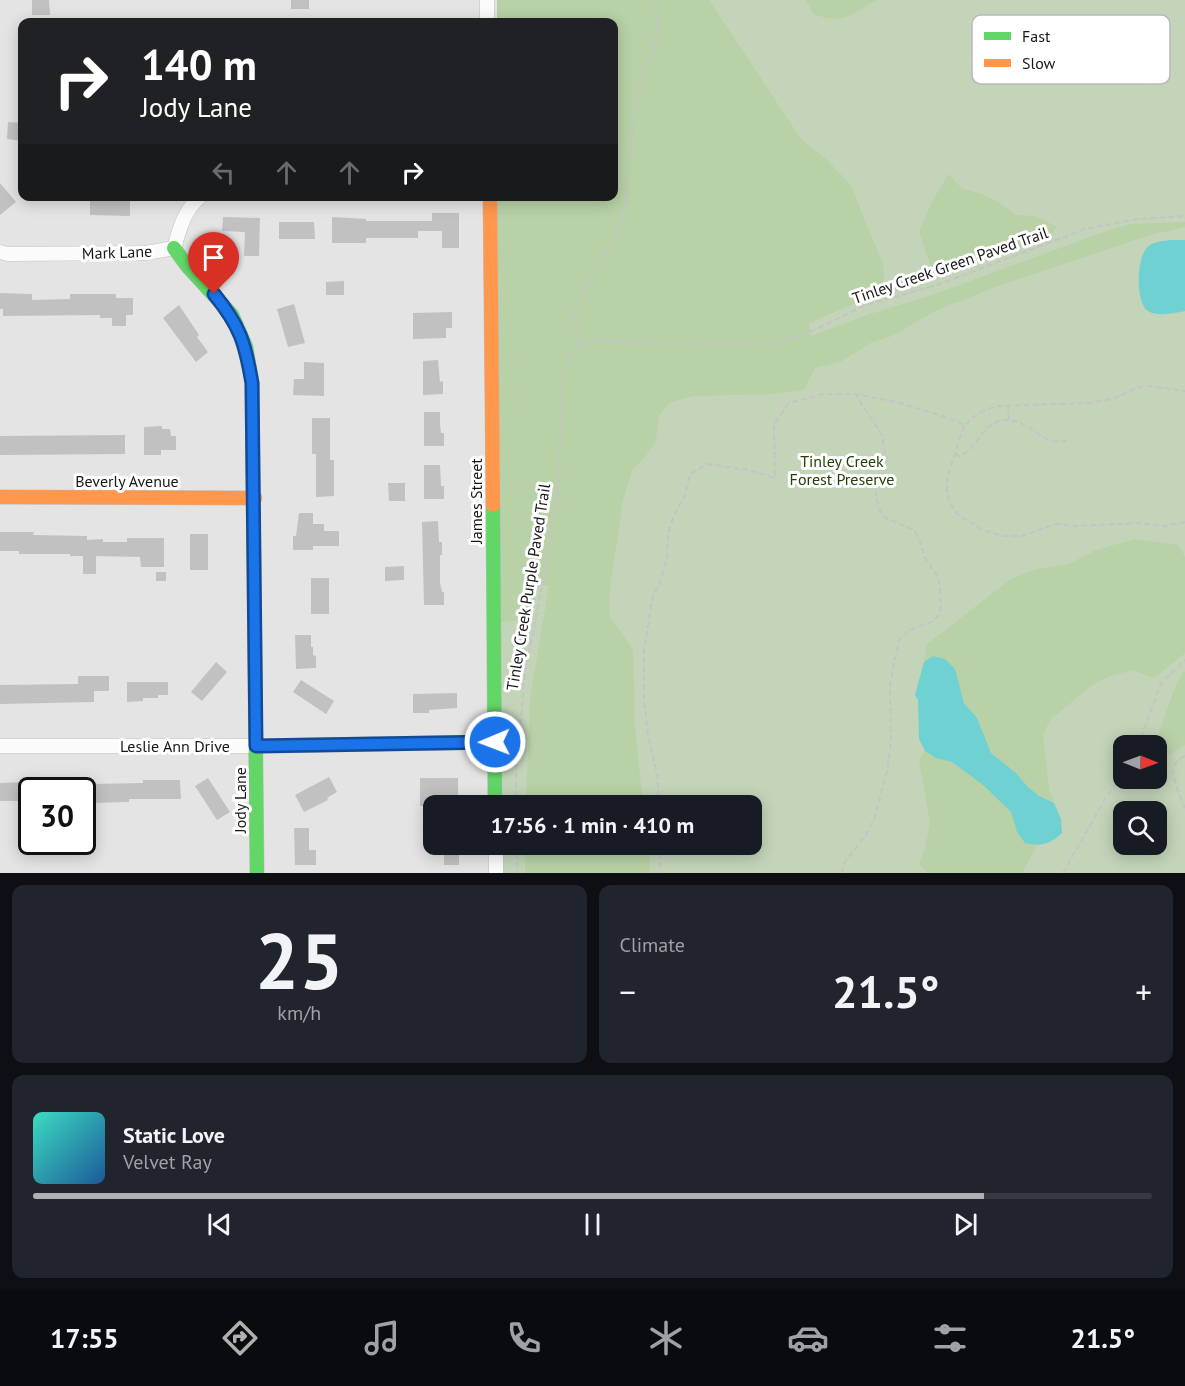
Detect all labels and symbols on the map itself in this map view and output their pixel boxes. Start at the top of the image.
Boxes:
legend [972,15,1170,84]
text: Fast [1022,26,1051,46]
text: Slow [1022,53,1056,73]
street label: Tinley Creek Green Paved Trail [850,222,1051,308]
pin [188,232,239,294]
street label: Mark Lane [82,241,152,263]
park label: Tinley Creek Forest Preserve [790,451,894,489]
street label: James Street [466,458,486,545]
street label: Beverly Avenue [75,471,179,491]
street label: Tinley Creek Purple Paved Trail [502,482,554,692]
position arrow [463,710,527,774]
north arrow [1113,735,1167,789]
street label: Leslie Ann Drive [120,736,230,756]
street label: Jody Lane [230,767,250,834]
speed limit sign: 30 [18,777,96,855]

